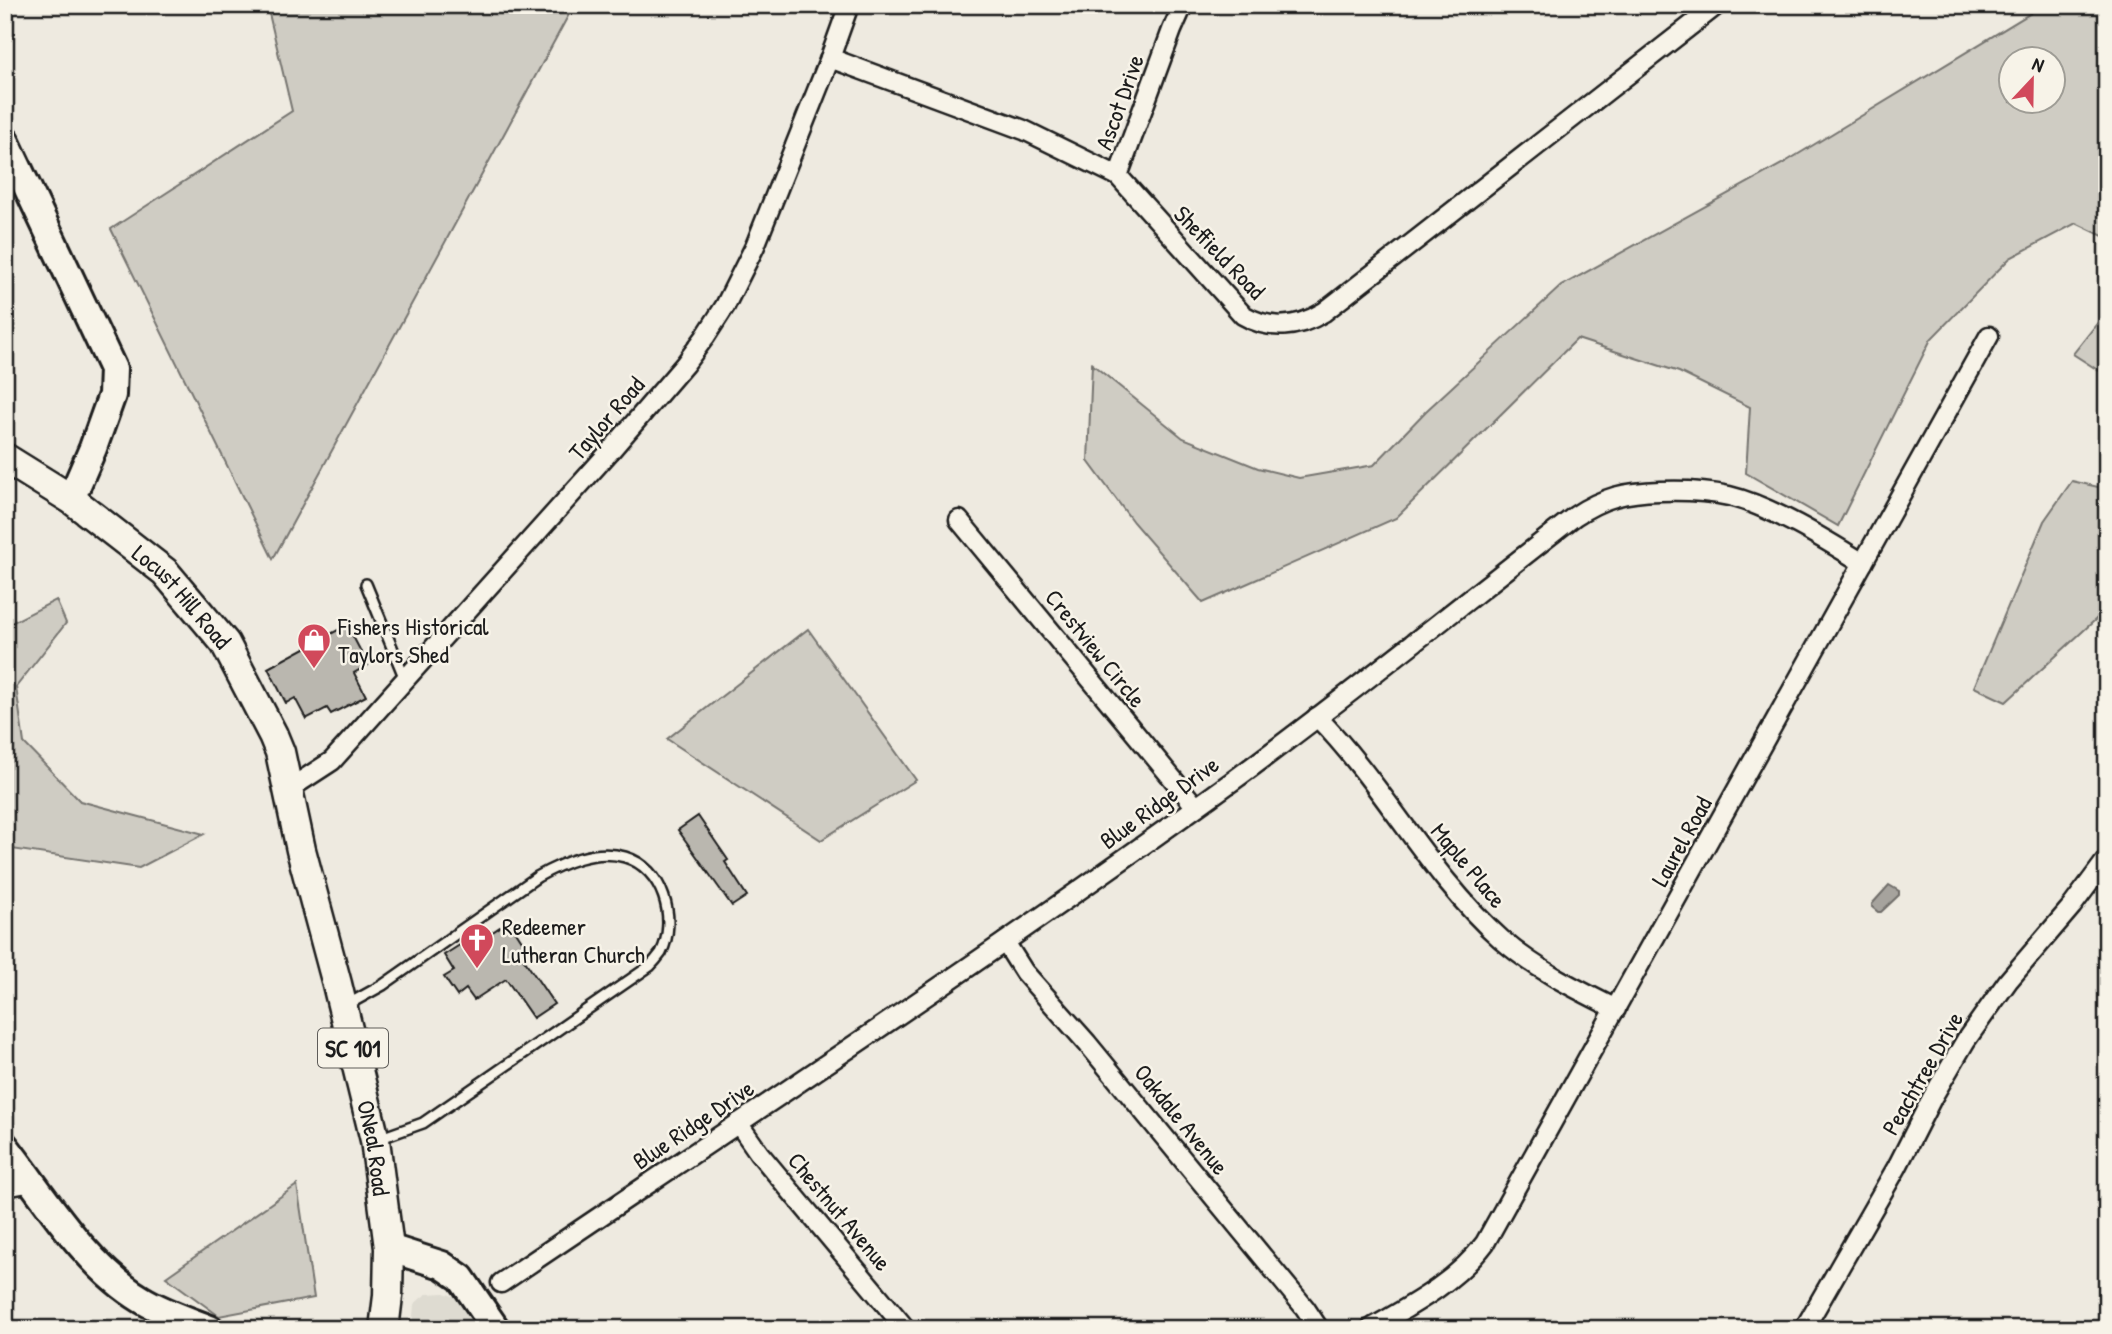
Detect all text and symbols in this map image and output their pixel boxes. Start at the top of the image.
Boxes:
north arrow [1996,46,2066,116]
street label: Ascot Drive [1087,50,1151,154]
text: N [2029,50,2048,78]
street label: Sheffield Road [1167,198,1273,306]
street label: Taylor Road [561,369,651,467]
street label: Locust Hill Road [126,537,239,655]
street label: Crestview Circle [1038,582,1154,714]
place label: Fishers Historical Taylors Shed [337,610,489,670]
shop icon: Fishers Historical Taylors Shed [295,621,333,670]
street label: Blue Ridge Drive [1093,748,1225,856]
street label: Laurel Road [1643,790,1719,892]
street label: Maple Place [1424,816,1514,915]
place label: Redeemer Lutheran Church [502,910,645,970]
church icon: Redeemer Lutheran Church [458,921,496,970]
street label: Peachtree Drive [1874,1005,1970,1140]
road number: SC 101 [318,1028,388,1068]
street label: Oakdale Avenue [1127,1057,1237,1181]
street label: Blue Ridge Drive [626,1071,760,1176]
street label: ONeal Road [350,1097,398,1197]
street label: Chestnut Avenue [781,1145,899,1277]

